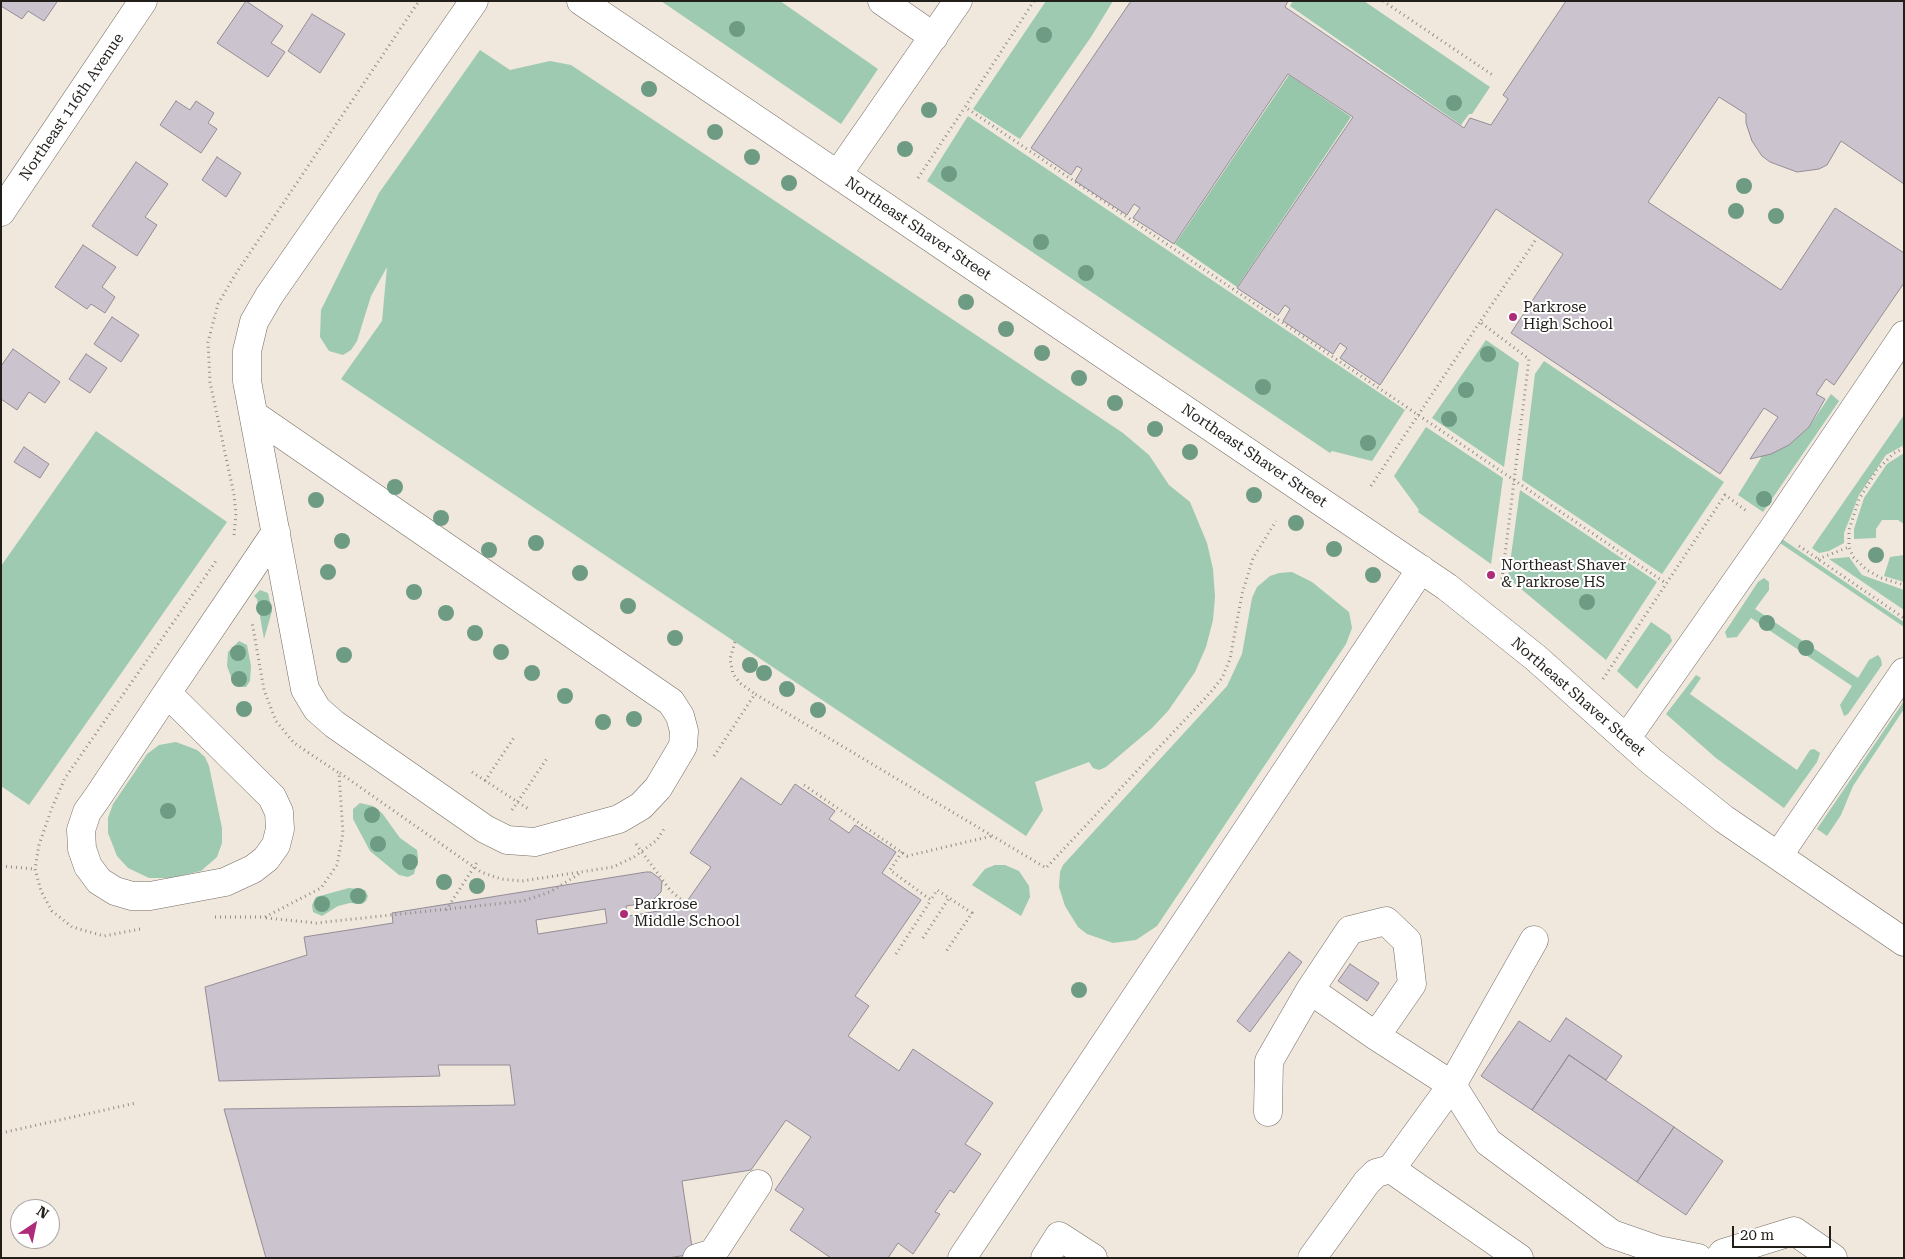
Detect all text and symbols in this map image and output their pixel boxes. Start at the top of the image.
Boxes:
street label: Northeast 116th Avenue [16,30,128,184]
street label: Northeast Shaver Street [842,173,994,285]
place label: Parkrose High School [1523,299,1613,334]
marker: Parkrose High School [1507,311,1519,323]
street label: Northeast Shaver Street [1178,400,1330,512]
place label: Northeast Shaver & Parkrose HS [1501,557,1626,592]
marker: Northeast Shaver & Parkrose HS [1485,569,1497,581]
street label: Northeast Shaver Street [1507,634,1649,760]
place label: Parkrose Middle School [634,896,740,931]
marker: Parkrose Middle School [618,908,630,920]
north arrow [10,1199,60,1249]
text: N [34,1203,52,1222]
scale bar [1735,1216,1834,1248]
text: 20 m [1740,1226,1774,1244]

